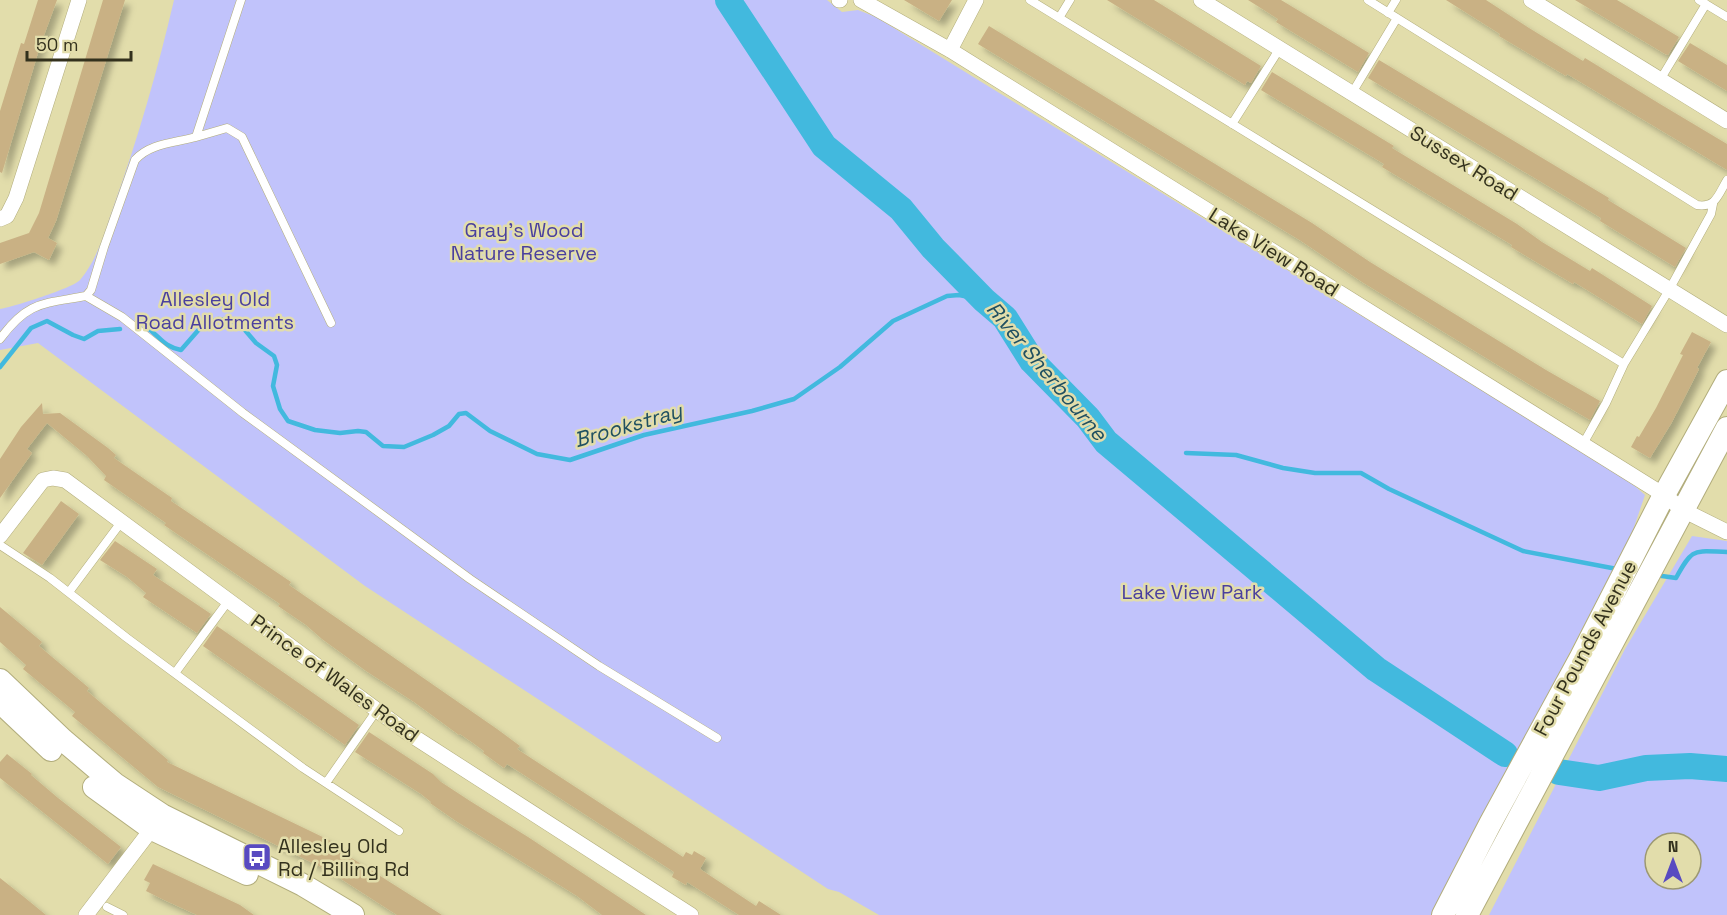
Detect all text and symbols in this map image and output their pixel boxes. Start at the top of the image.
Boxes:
scale bar [27,24,130,62]
text: 50 m [36,33,78,56]
street label: Sussex Road [1405,119,1523,207]
street label: Lake View Road [1204,202,1344,302]
park label: Gray's Wood Nature Reserve [451,217,597,266]
park label: Allesley Old Road Allotments [136,286,294,335]
water label: River Sherbourne [981,296,1114,447]
water label: Brookstray [571,396,686,453]
street label: Four Pounds Avenue [1528,556,1642,740]
park label: Lake View Park [1121,579,1263,605]
street label: Prince of Wales Road [246,608,424,748]
north arrow [1643,831,1703,891]
place label: Allesley Old Rd / Billing Rd [278,833,410,882]
text: N [1668,836,1678,857]
bus stop icon: Allesley Old Rd / Billing Rd [241,841,273,873]

